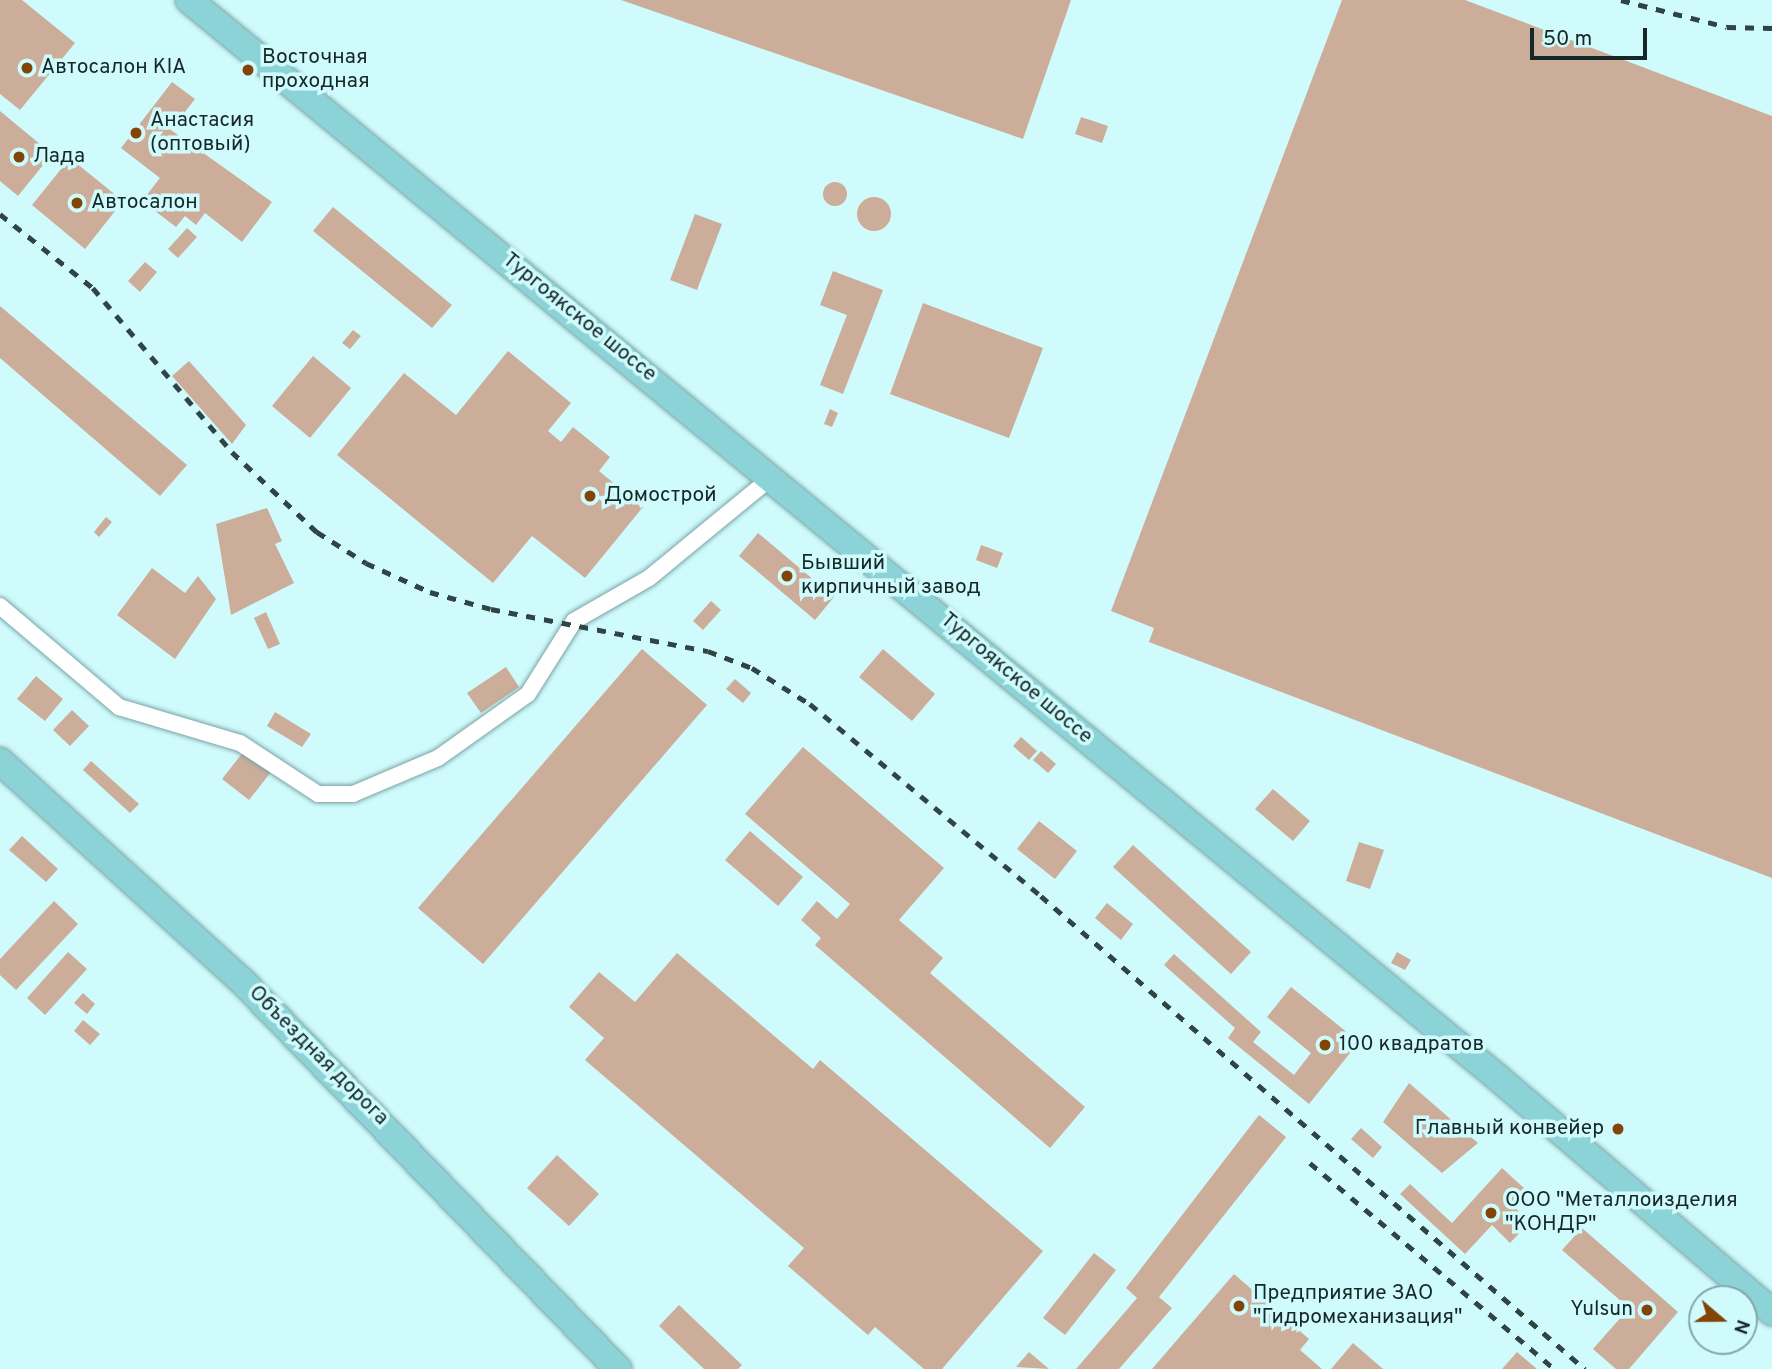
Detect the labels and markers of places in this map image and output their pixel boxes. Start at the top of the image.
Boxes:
place label: Восточная проходная [262,45,370,95]
place label: Автосалон KIA [41,55,186,81]
marker: Автосалон KIA [19,60,35,76]
marker: Восточная проходная [240,62,256,78]
place label: Анастасия (оптовый) [150,108,254,158]
marker: Анастасия (оптовый) [128,125,144,141]
place label: Лада [33,144,85,170]
marker: Лада [11,149,27,165]
place label: Автосалон [91,190,198,216]
marker: Автосалон [69,195,85,211]
place label: Домострой [604,483,717,509]
marker: Домострой [582,488,598,504]
place label: Бывший кирпичный завод [801,551,981,601]
marker: Бывший кирпичный завод [779,568,795,584]
place label: 100 квадратов [1339,1032,1484,1058]
marker: 100 квадратов [1317,1037,1333,1053]
place label: Главный конвейер [1415,1116,1604,1142]
marker: Главный конвейер [1610,1121,1626,1137]
place label: ООО "Металлоизделия "КОНДР" [1505,1188,1738,1238]
marker: ООО "Металлоизделия "КОНДР" [1483,1205,1499,1221]
place label: Предприятие ЗАО "Гидромеханизация" [1253,1281,1462,1331]
place label: Yulsun [1570,1297,1633,1323]
marker: Предприятие ЗАО "Гидромеханизация" [1231,1298,1247,1314]
marker: Yulsun [1639,1302,1655,1318]

